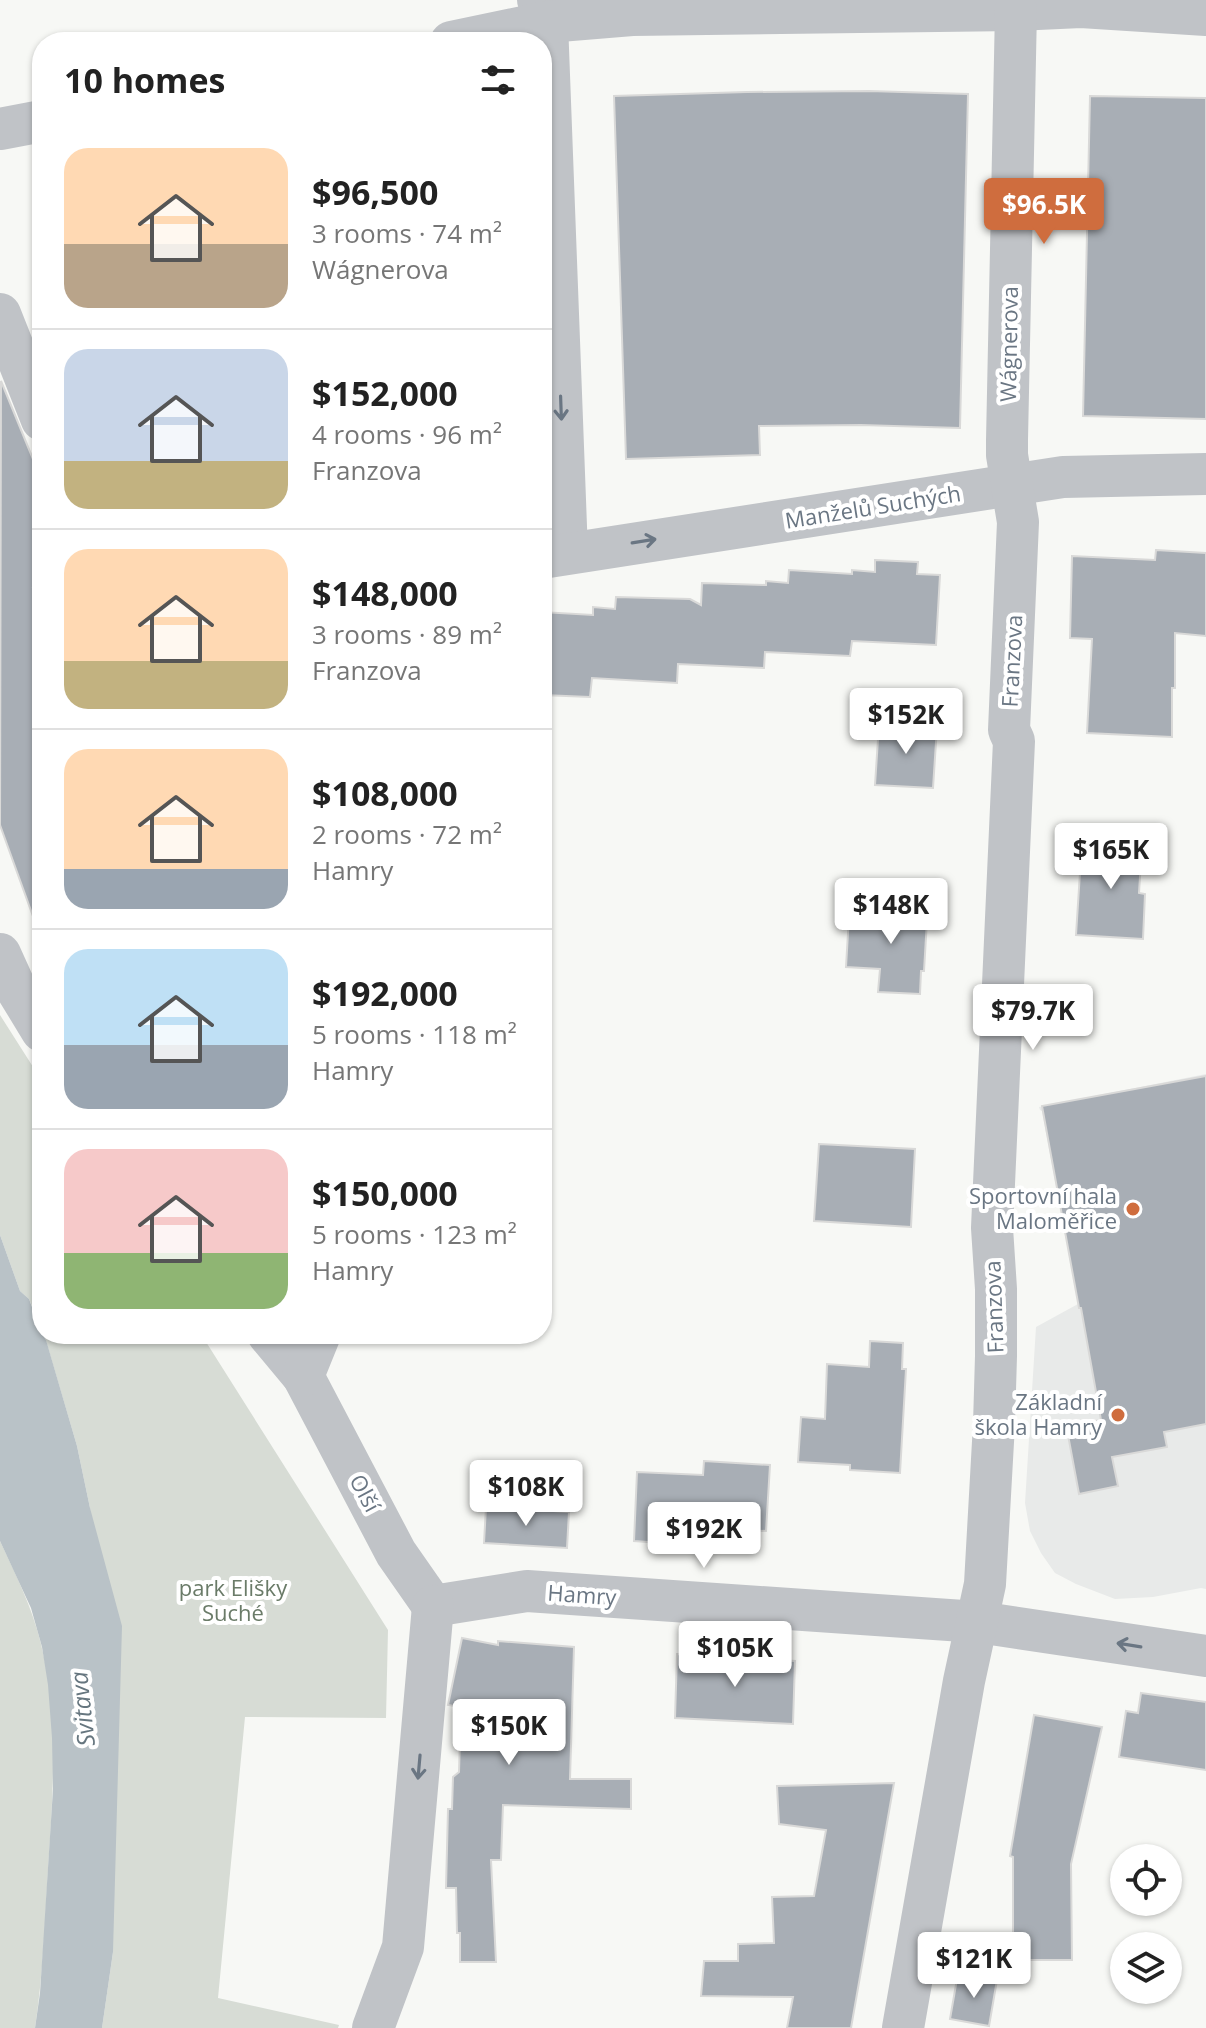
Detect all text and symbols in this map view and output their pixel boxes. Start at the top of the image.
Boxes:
text: 10 homes [64,57,225,103]
icon: filters [476,58,520,102]
text: $96,500 [312,169,438,215]
pin: $96.5K [979,178,1109,246]
icon: home [128,180,224,276]
text: $96.5K [1002,186,1086,222]
text: 3 rooms · 74 m² [312,215,502,251]
text: Wágnerova [312,251,449,287]
street label: Wágnerova [992,286,1024,402]
text: $152,000 [312,370,458,416]
icon: home [128,381,224,477]
one-way arrow [553,394,568,421]
text: 4 rooms · 96 m² [312,416,502,452]
text: Franzova [312,452,422,488]
street label: Manželů Suchých [783,477,963,535]
one-way arrow [631,533,656,548]
text: $148,000 [312,570,458,616]
icon: home [128,581,224,677]
street label: Franzova [994,614,1028,708]
text: 3 rooms · 89 m² [312,616,502,652]
text: Franzova [312,652,422,688]
pin: $152K [850,688,962,756]
text: $152K [868,696,944,732]
text: $108,000 [312,770,458,816]
icon: home [128,781,224,877]
text: 2 rooms · 72 m² [312,816,502,852]
pin: $165K [1055,823,1167,891]
text: $165K [1073,831,1149,867]
text: Hamry [312,852,393,888]
pin: $148K [835,878,947,946]
text: $148K [853,886,929,922]
text: $192,000 [312,970,458,1016]
icon: home [128,981,224,1077]
pin: $79.7K [968,984,1098,1052]
text: $79.7K [991,992,1075,1028]
text: 5 rooms · 118 m² [312,1016,517,1052]
text: Hamry [312,1052,393,1088]
text: $150,000 [312,1170,458,1216]
place label: Sportovní hala Maloměřice [969,1180,1117,1235]
icon: home [128,1181,224,1277]
marker: Sportovní hala Maloměřice [1124,1200,1142,1218]
text: 5 rooms · 123 m² [312,1216,517,1252]
text: Hamry [312,1252,393,1288]
street label: Franzova [976,1260,1010,1354]
place label: Základní škola Hamry [974,1386,1103,1441]
marker: Základní škola Hamry [1109,1406,1127,1424]
pin: $108K [470,1460,582,1528]
street label: Olší [344,1468,388,1517]
text: $108K [488,1468,564,1504]
pin: $192K [648,1502,760,1570]
text: $192K [666,1510,742,1546]
park label: park Elišky Suché [179,1572,288,1627]
street label: Hamry [547,1577,618,1611]
pin: $105K [679,1621,791,1689]
text: $105K [697,1629,773,1665]
one-way arrow [1117,1636,1142,1651]
water label: Svitava [61,1670,102,1748]
pin: $150K [453,1699,565,1767]
text: $150K [471,1707,547,1743]
one-way arrow [411,1753,426,1780]
map controls [1110,1844,1182,2004]
button: locate [1110,1844,1182,1916]
pin: $121K [918,1932,1030,2000]
button: layers [1110,1932,1182,2004]
text: $121K [936,1940,1012,1976]

